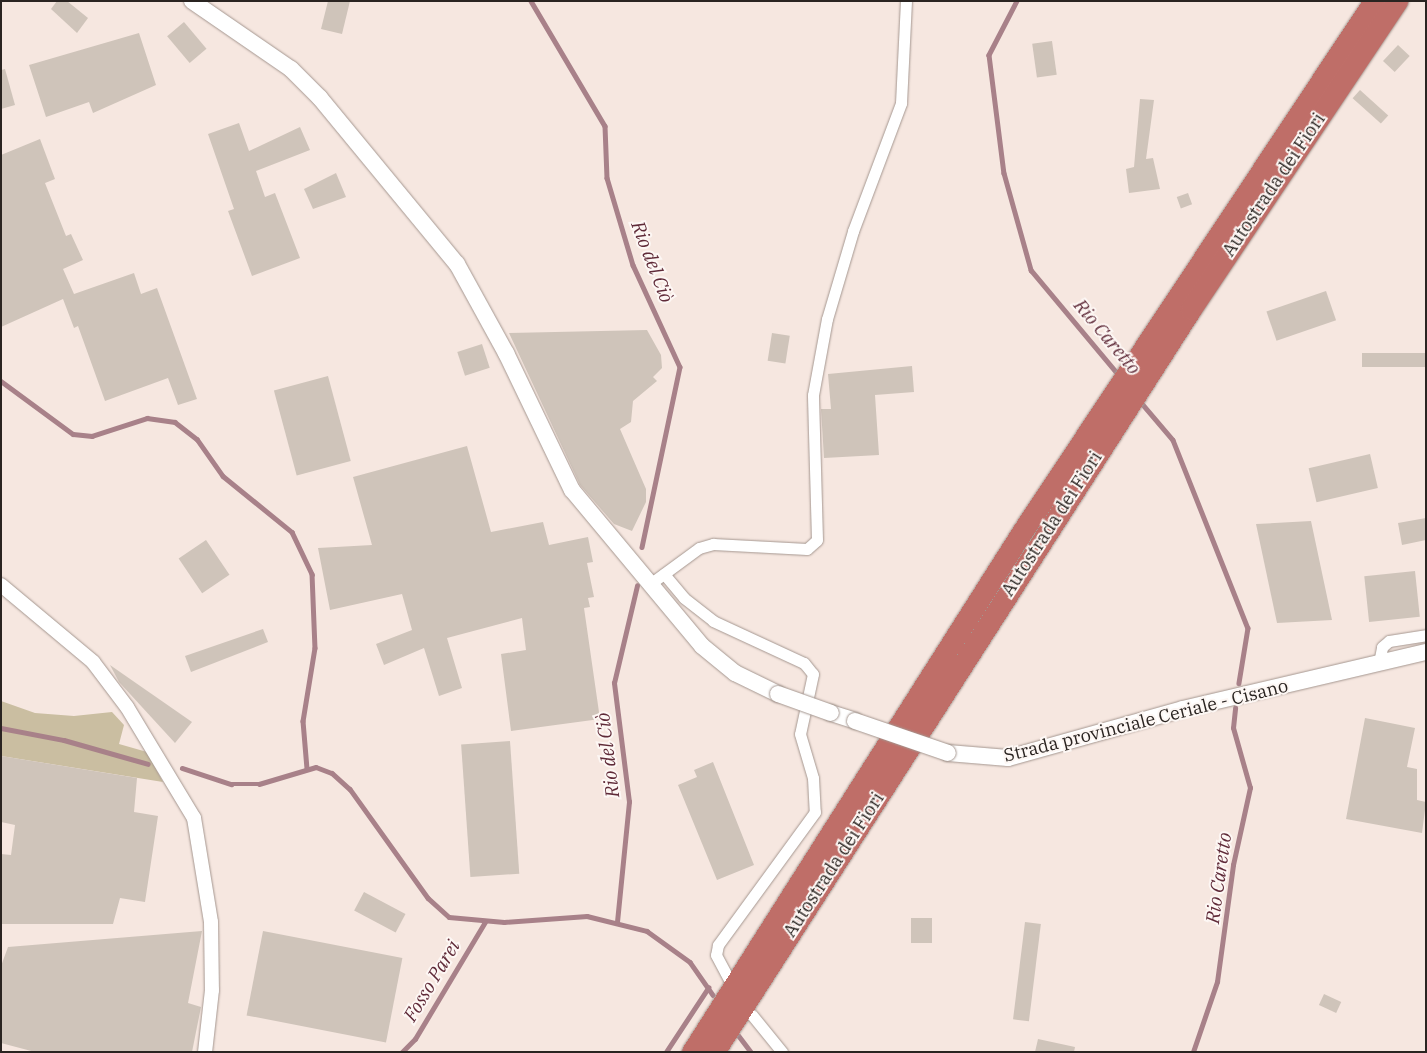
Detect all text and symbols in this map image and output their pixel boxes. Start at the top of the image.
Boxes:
street label: Autostrada dei Fiori [1218,109,1330,261]
water label: Rio del Ciò [626,218,678,306]
water label: Rio Caretto [1069,295,1145,379]
street label: Autostrada dei Fiori [997,448,1107,600]
street label: Strada provinciale Ceriale - Cisano [1002,675,1290,767]
water label: Rio del Ciò [591,711,625,799]
street label: Autostrada dei Fiori [779,789,889,941]
water label: Rio Caretto [1201,831,1237,925]
water label: Fosso Parei [399,936,465,1026]

